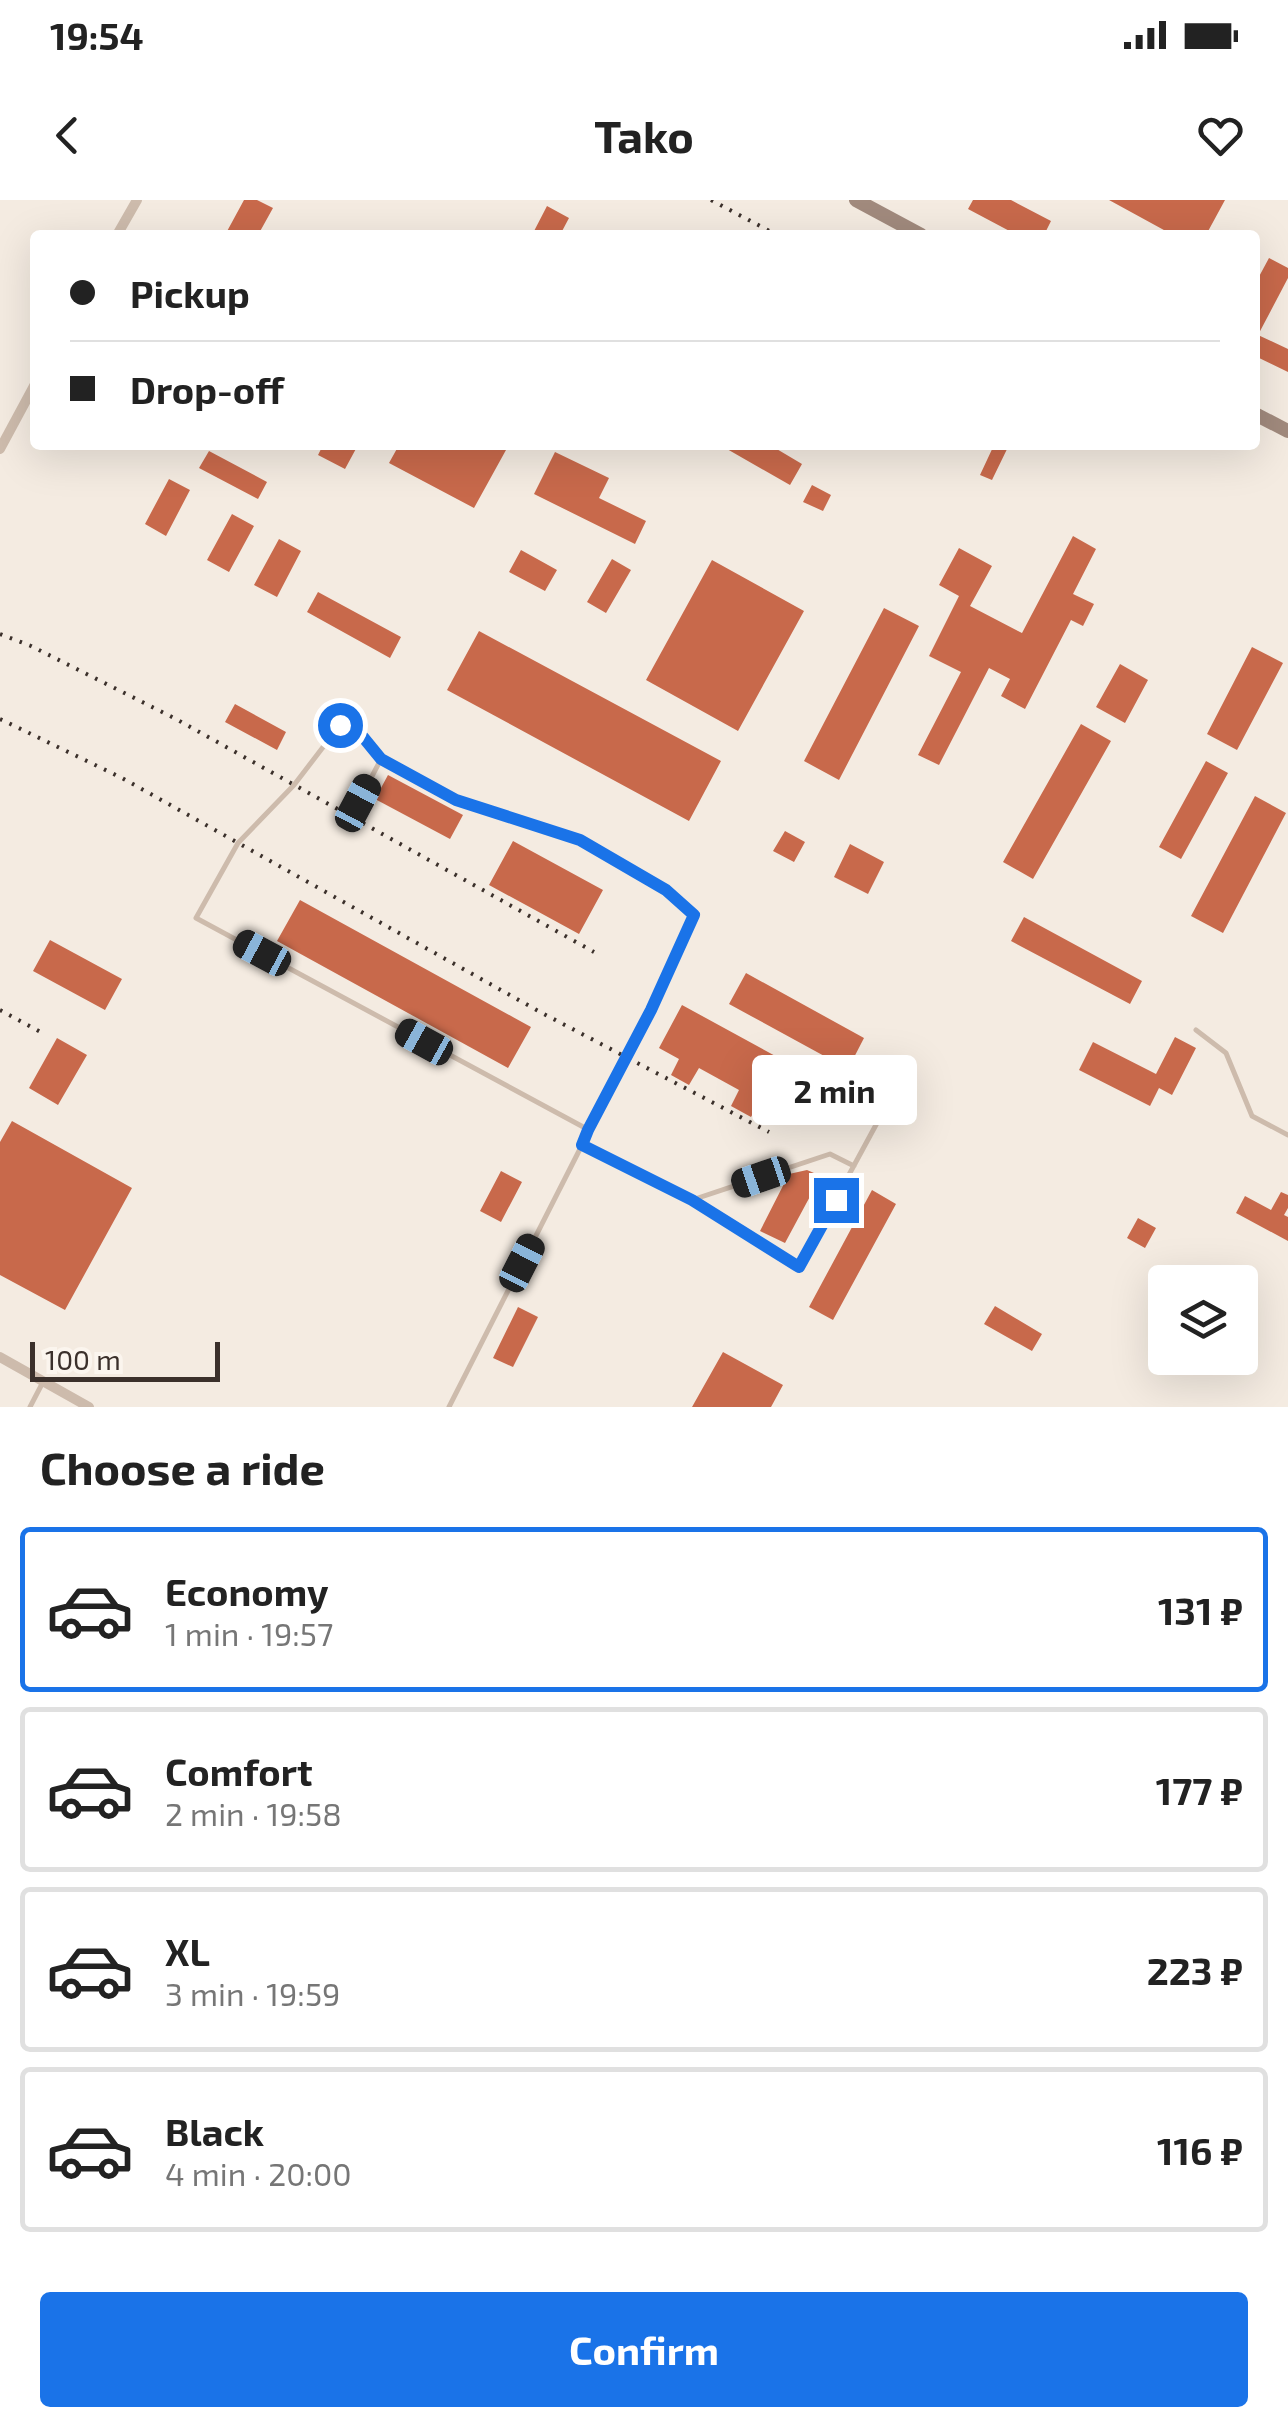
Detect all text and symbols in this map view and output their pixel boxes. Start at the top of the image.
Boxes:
text: 19:54 [50,12,144,58]
icon: back [40,108,95,163]
text: Tako [594,108,694,162]
icon: heart [1193,108,1248,163]
text: Pickup [130,270,250,316]
text: Drop-off [130,366,284,412]
route start [318,703,363,748]
car [331,769,385,837]
car [228,926,296,980]
car [390,1014,458,1070]
callout: 2 min [754,1055,918,1125]
text: 2 min [794,1071,875,1109]
car [728,1153,794,1201]
route end [814,1178,859,1223]
car [495,1229,549,1297]
map controls [1148,1265,1258,1375]
button: layers [1148,1265,1258,1375]
scale bar [30,1337,220,1382]
text: 100 m [45,1342,121,1376]
text: Choose a ride [40,1440,325,1494]
icon: car [45,1565,135,1655]
text: Economy [165,1568,329,1614]
text: 131 ₽ [1158,1587,1243,1633]
text: 1 min · 19:57 [165,1614,333,1652]
icon: car [45,1745,135,1835]
text: Comfort [165,1748,313,1794]
text: 177 ₽ [1156,1767,1243,1813]
text: 2 min · 19:58 [165,1794,342,1832]
icon: car [45,1925,135,2015]
text: XL [165,1928,210,1974]
text: 223 ₽ [1147,1947,1243,1993]
text: 3 min · 19:59 [165,1974,340,2012]
icon: car [45,2105,135,2195]
text: Black [165,2108,264,2154]
text: 116 ₽ [1157,2127,1243,2173]
text: 4 min · 20:00 [165,2154,352,2192]
button: Confirm [40,2292,1248,2407]

